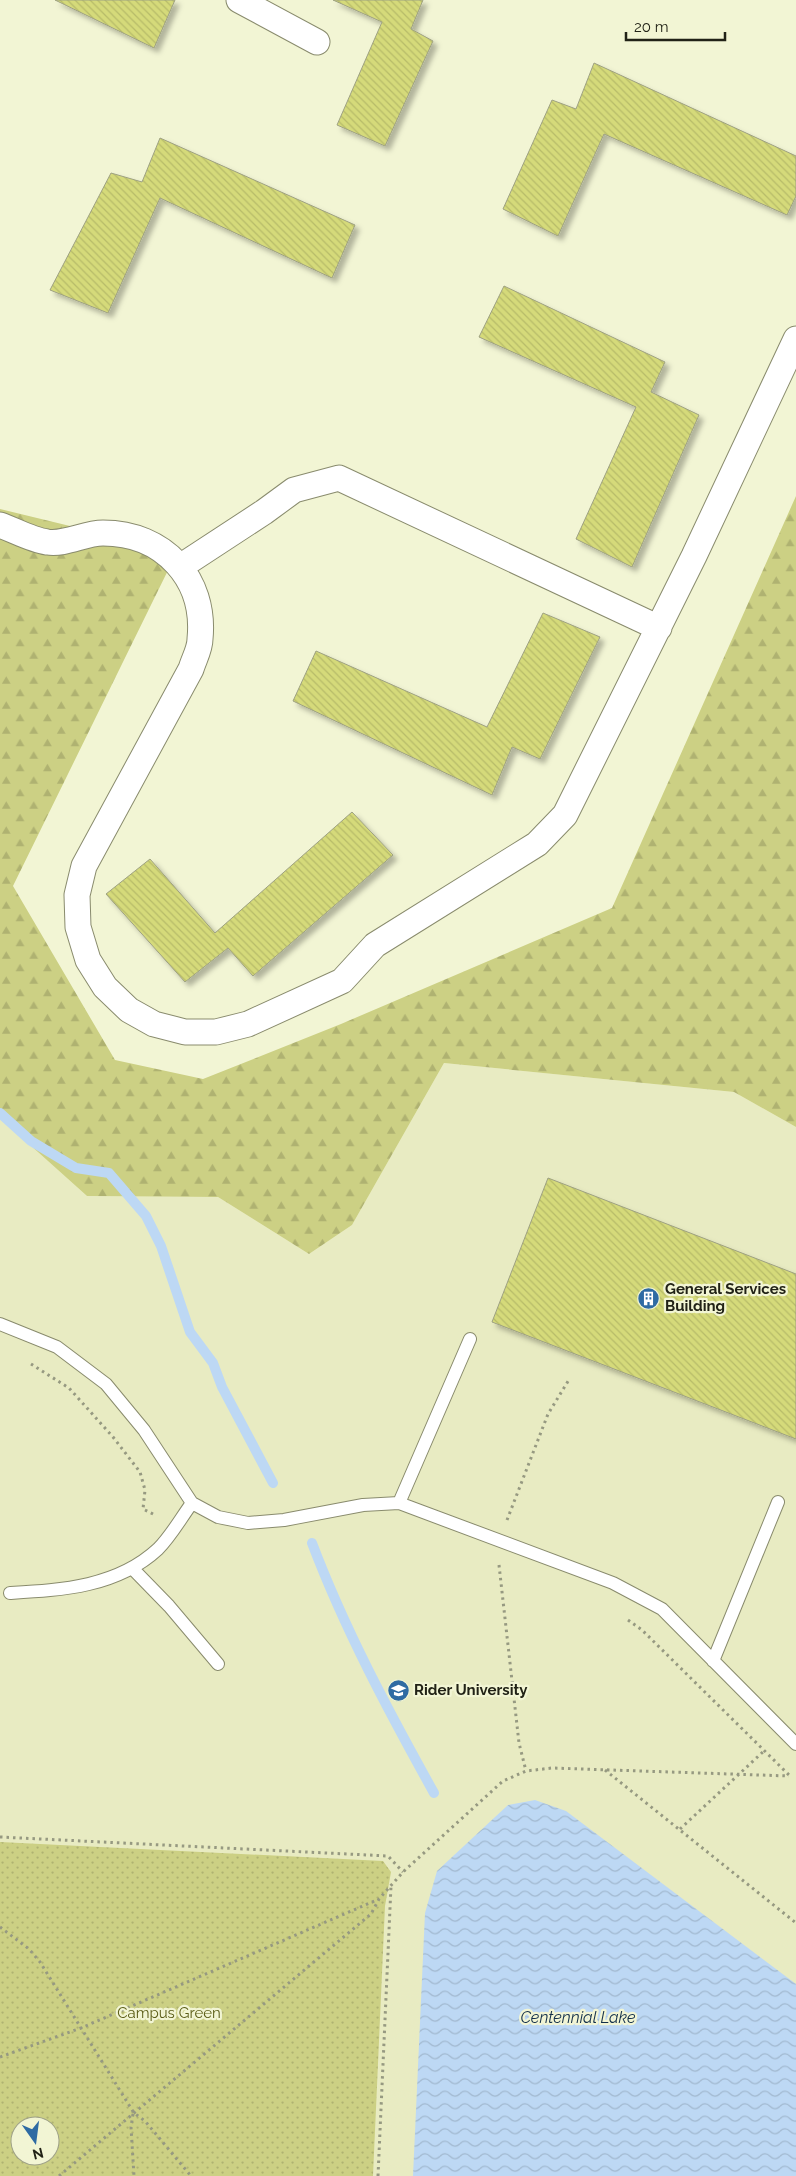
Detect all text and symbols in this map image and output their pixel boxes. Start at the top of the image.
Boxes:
scale bar [626,10,725,42]
text: 20 m [634,18,669,36]
place label: General Services Building [665,1280,786,1315]
building icon: General Services Building [637,1286,661,1310]
school or university icon: Rider University [386,1678,410,1702]
place label: Rider University [414,1681,528,1699]
park label: Campus Green [117,2004,221,2022]
water label: Centennial Lake [520,2008,636,2027]
north arrow [10,2116,60,2166]
text: N [31,2145,45,2163]

